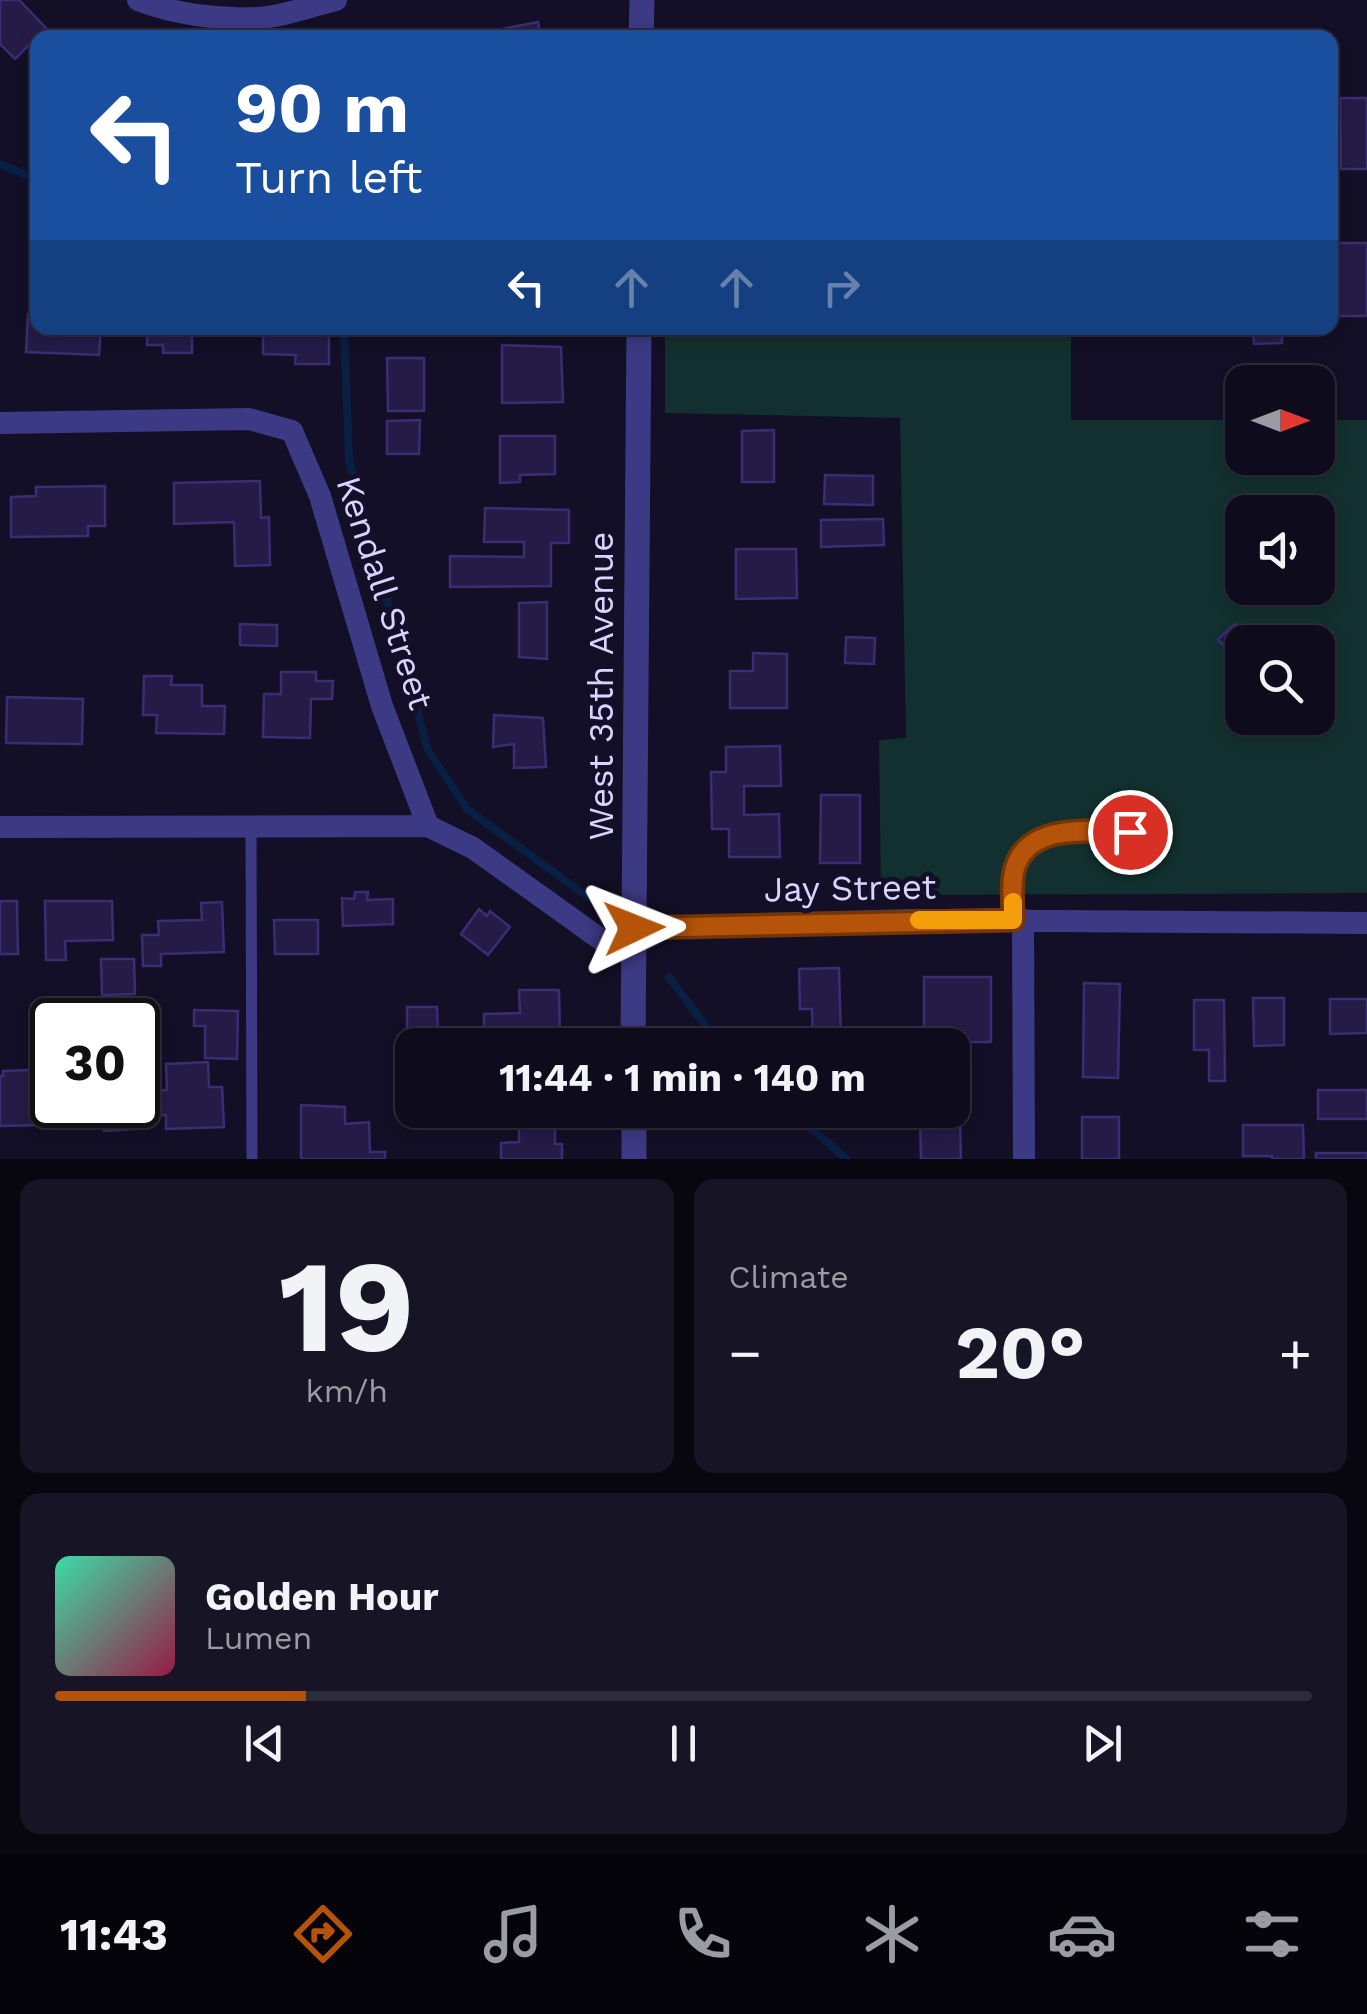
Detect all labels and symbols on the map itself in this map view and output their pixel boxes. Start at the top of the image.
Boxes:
north arrow [1225,365,1335,475]
street label: Kendall Street [328,471,443,715]
street label: West 35th Avenue [580,531,622,841]
pin [1088,790,1173,875]
street label: Jay Street [763,865,937,911]
position arrow [582,876,686,980]
speed limit sign: 30 [30,998,160,1128]

